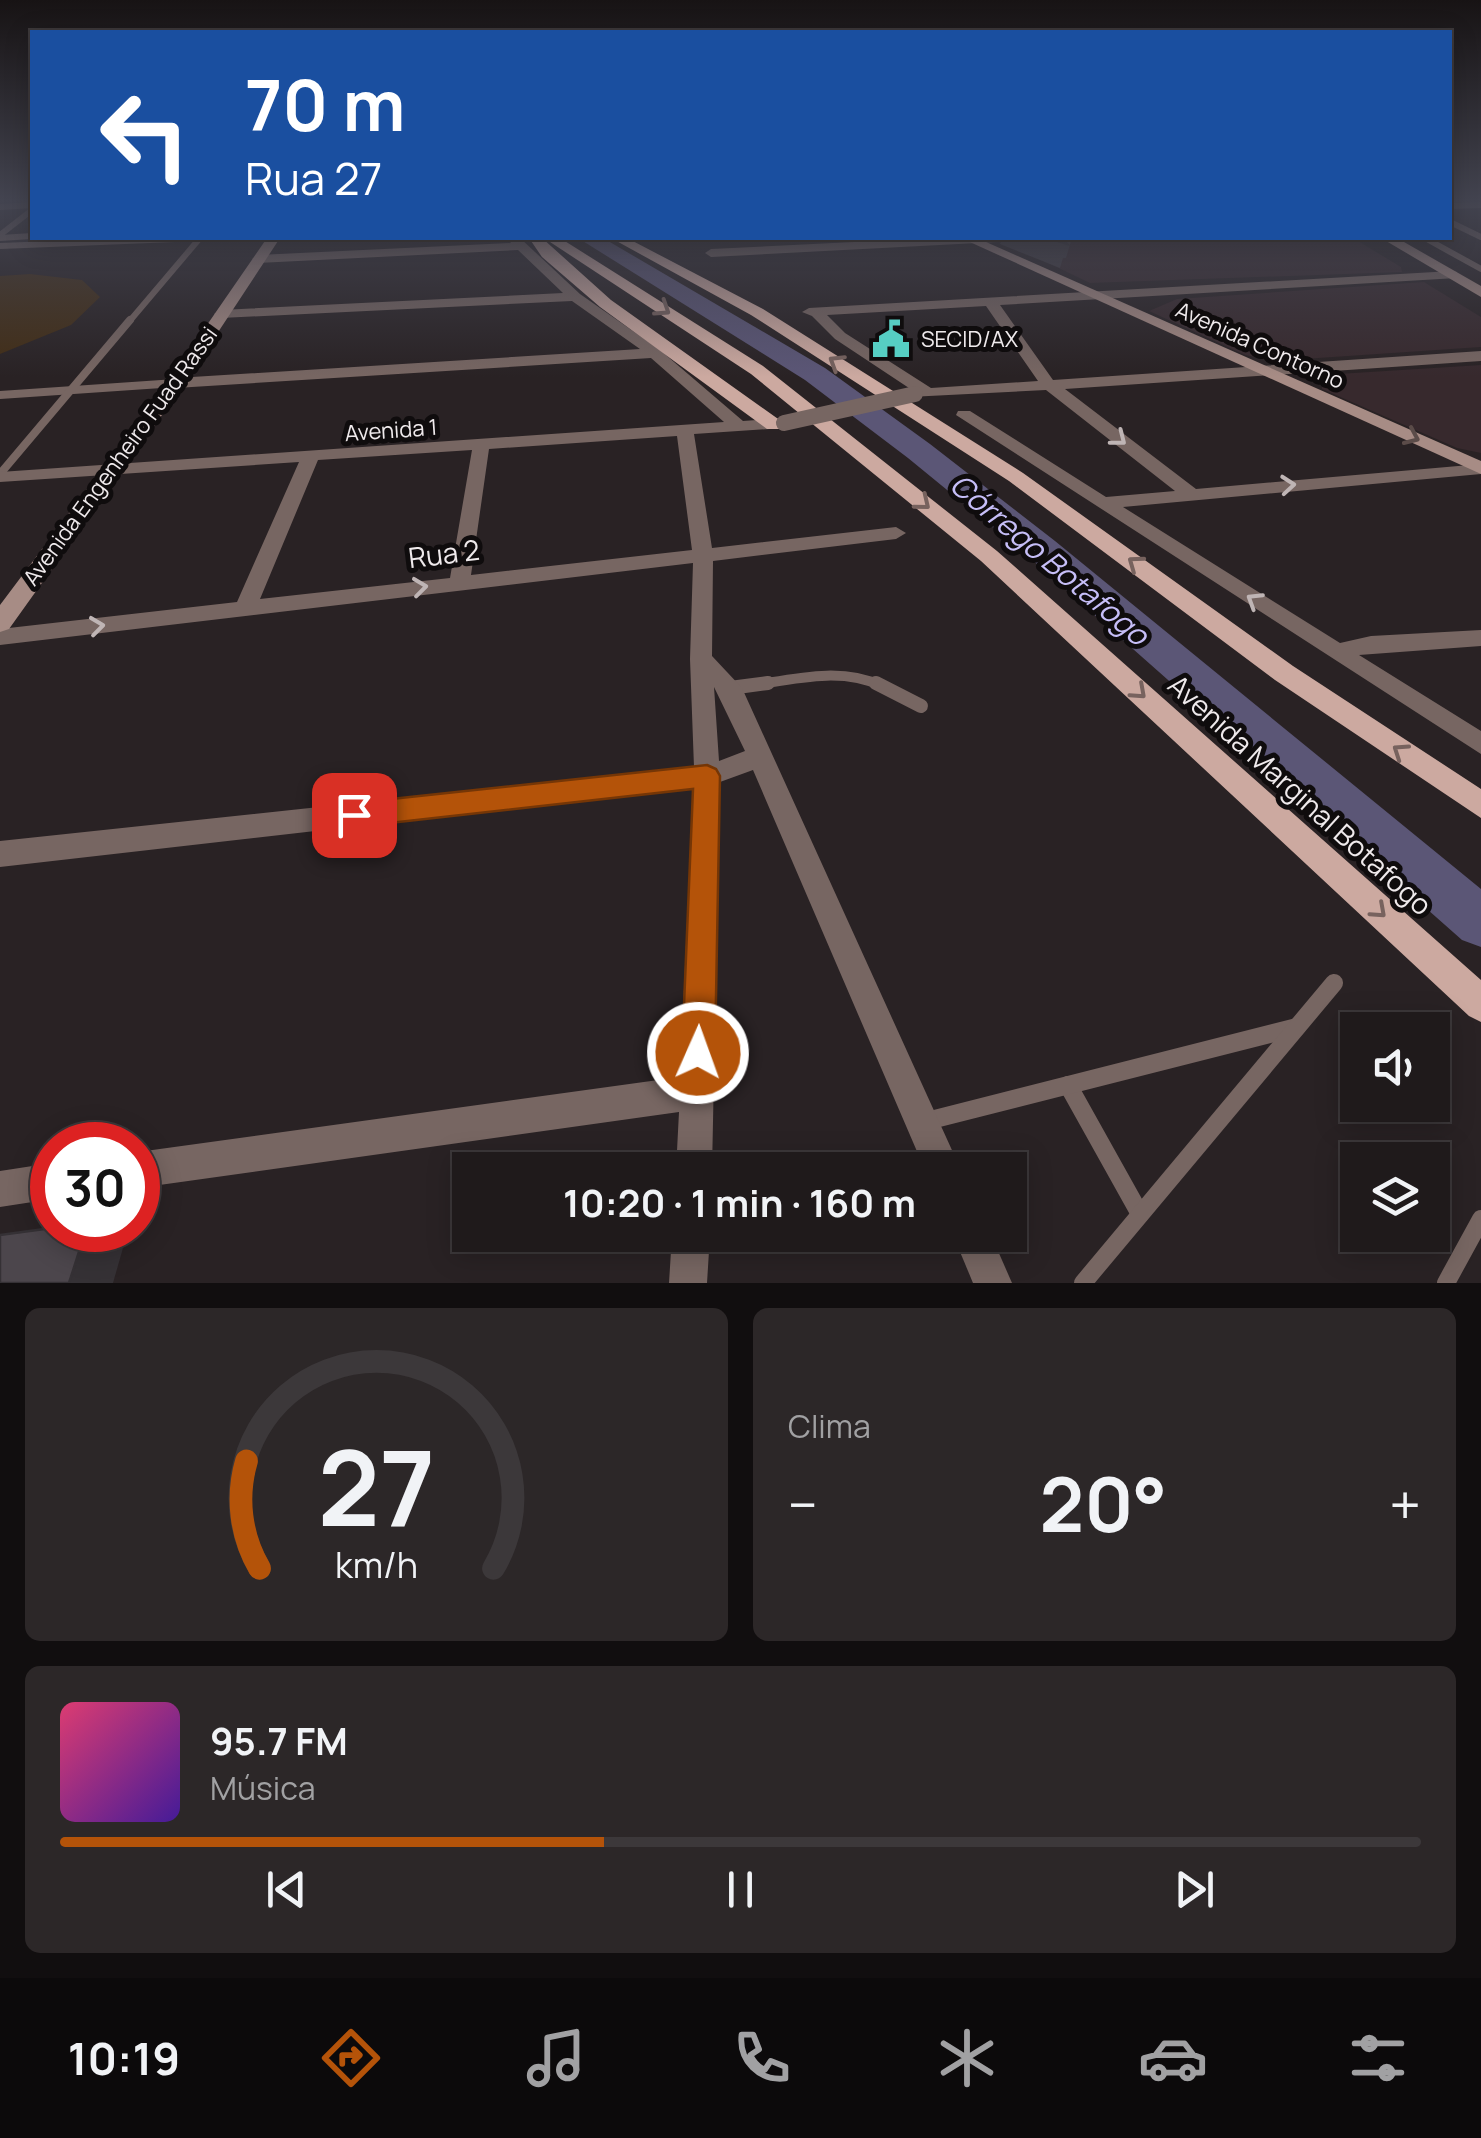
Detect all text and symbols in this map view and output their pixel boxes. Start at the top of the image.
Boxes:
text: 70 m [245,56,405,152]
icon: left [80,70,210,200]
text: Rua 27 [245,147,382,209]
street label: Avenida Contorno [1171,294,1349,396]
one-way arrow [652,297,670,316]
public building icon: SECID/AX [870,318,912,360]
street label: Avenida Engenheiro Fuad Rassi [16,321,224,591]
place label: SECID/AX [921,324,1019,354]
one-way arrow [829,356,847,375]
street label: Avenida 1 [344,412,438,448]
one-way arrow [1402,425,1420,445]
one-way arrow [1108,427,1126,444]
water label: Córrego Botafogo [942,464,1160,656]
one-way arrow [1281,475,1297,497]
one-way arrow [912,491,930,509]
street label: Rua 2 [406,530,482,576]
one-way arrow [1128,558,1146,575]
one-way arrow [412,577,428,598]
one-way arrow [1247,593,1265,612]
one-way arrow [89,616,105,637]
street label: Avenida Marginal Botafogo [1161,665,1441,923]
one-way arrow [1127,681,1146,699]
one-way arrow [1393,745,1412,763]
pin [312,773,397,858]
icon: arrive [327,788,382,843]
one-way arrow [1367,899,1386,917]
position arrow [646,1001,750,1105]
map controls [1340,1012,1450,1252]
button: sound [1340,1012,1450,1122]
speed limit sign: 30 [30,1122,160,1252]
button: layers [1340,1142,1450,1252]
text: 10:20 · 1 min · 160 m [563,1176,916,1228]
text: Clima [788,1404,871,1448]
text: 27 [318,1415,435,1557]
text: 20° [1040,1452,1167,1555]
text: − [788,1466,818,1542]
text: + [1389,1466,1421,1542]
text: km/h [335,1540,418,1589]
text: 95.7 FM [210,1714,348,1766]
text: Música [210,1766,316,1810]
icon: previous [259,1862,314,1917]
icon: pause [713,1862,768,1917]
icon: next [1167,1862,1222,1917]
icon: directions [316,2023,386,2093]
icon: music [521,2023,591,2093]
icon: phone [727,2023,797,2093]
icon: climate [932,2023,1002,2093]
icon: car [1138,2023,1208,2093]
icon: filters [1343,2023,1413,2093]
text: 10:19 [68,2027,180,2089]

